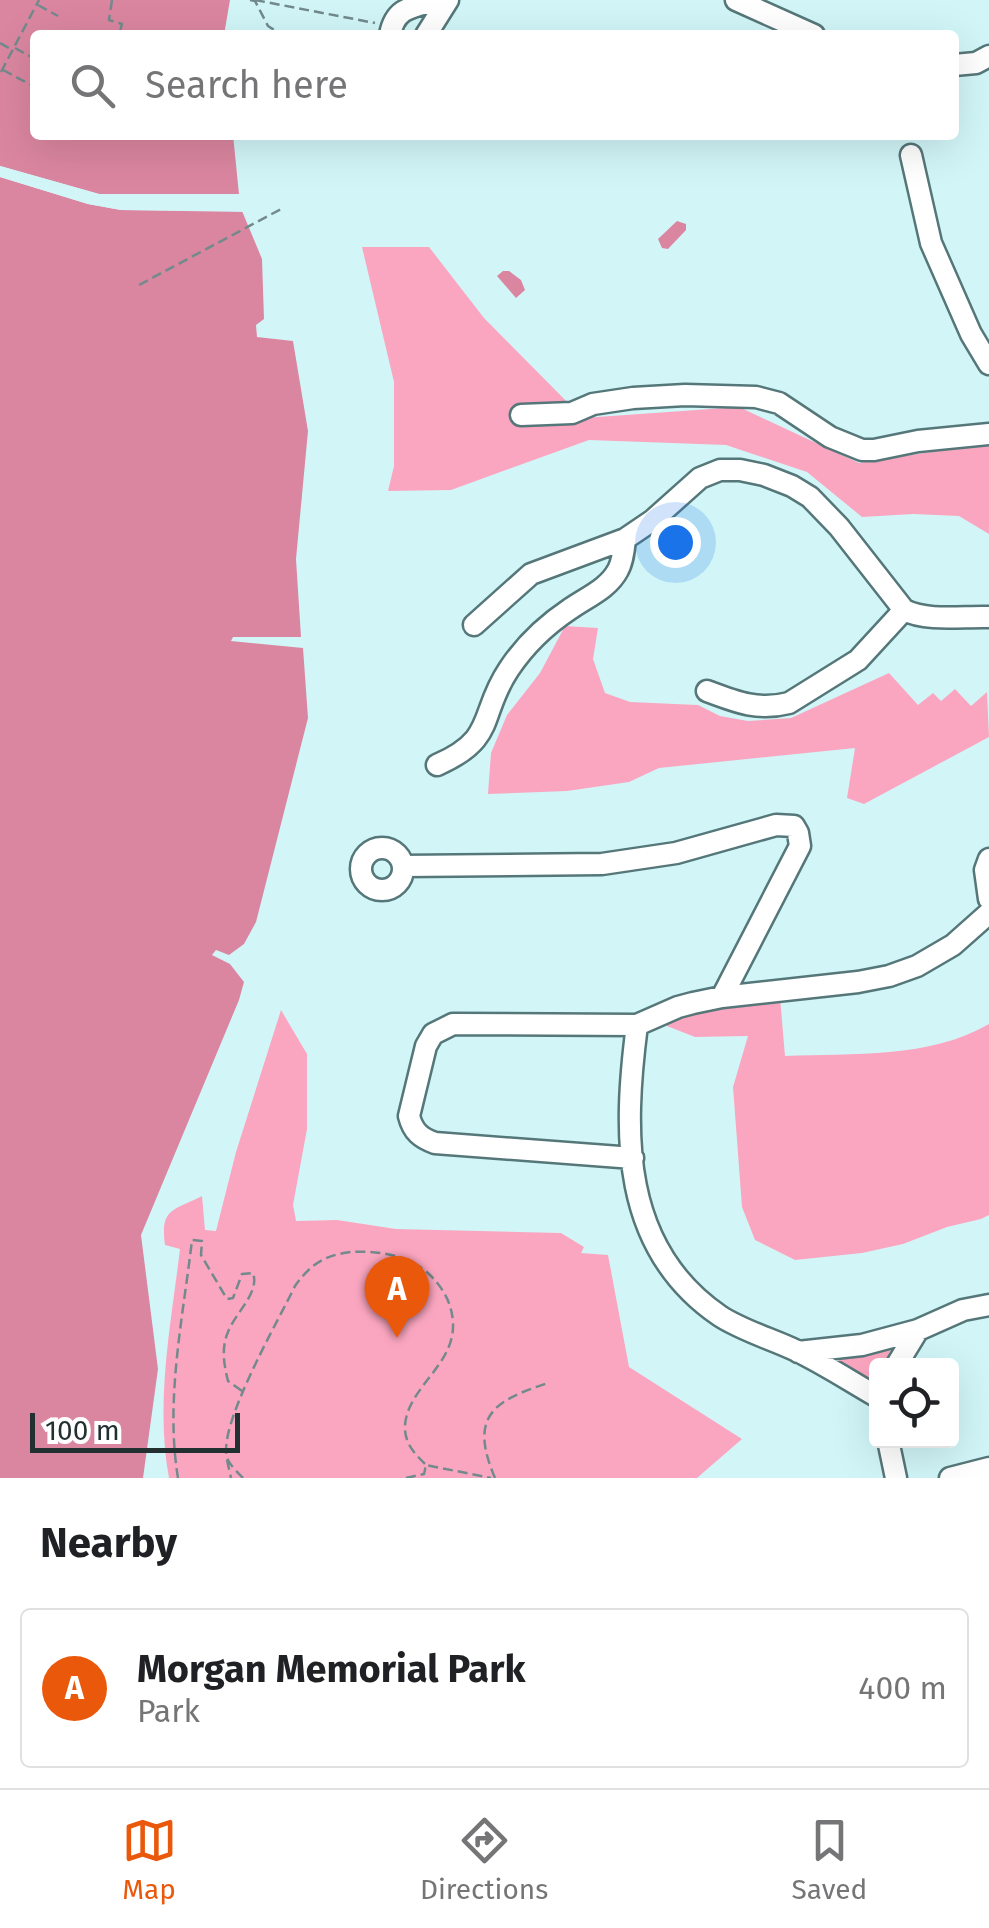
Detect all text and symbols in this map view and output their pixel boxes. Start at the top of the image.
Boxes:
search box [30,30,959,140]
icon: search [65,58,120,113]
text: Search here [145,62,348,108]
your location [650,517,701,568]
pin: A [364,1256,430,1338]
map controls [869,1358,959,1448]
button: locate [869,1358,959,1448]
scale bar [30,1408,240,1452]
text: 100 m [45,1414,120,1447]
text: Nearby [40,1518,177,1568]
text: Morgan Memorial Park [137,1646,525,1692]
text: A [65,1669,84,1707]
text: 400 m [858,1669,947,1707]
text: Park [137,1692,200,1730]
tab: Map [122,1813,177,1906]
tab: Directions [420,1813,548,1906]
tab: Saved [792,1813,867,1906]

